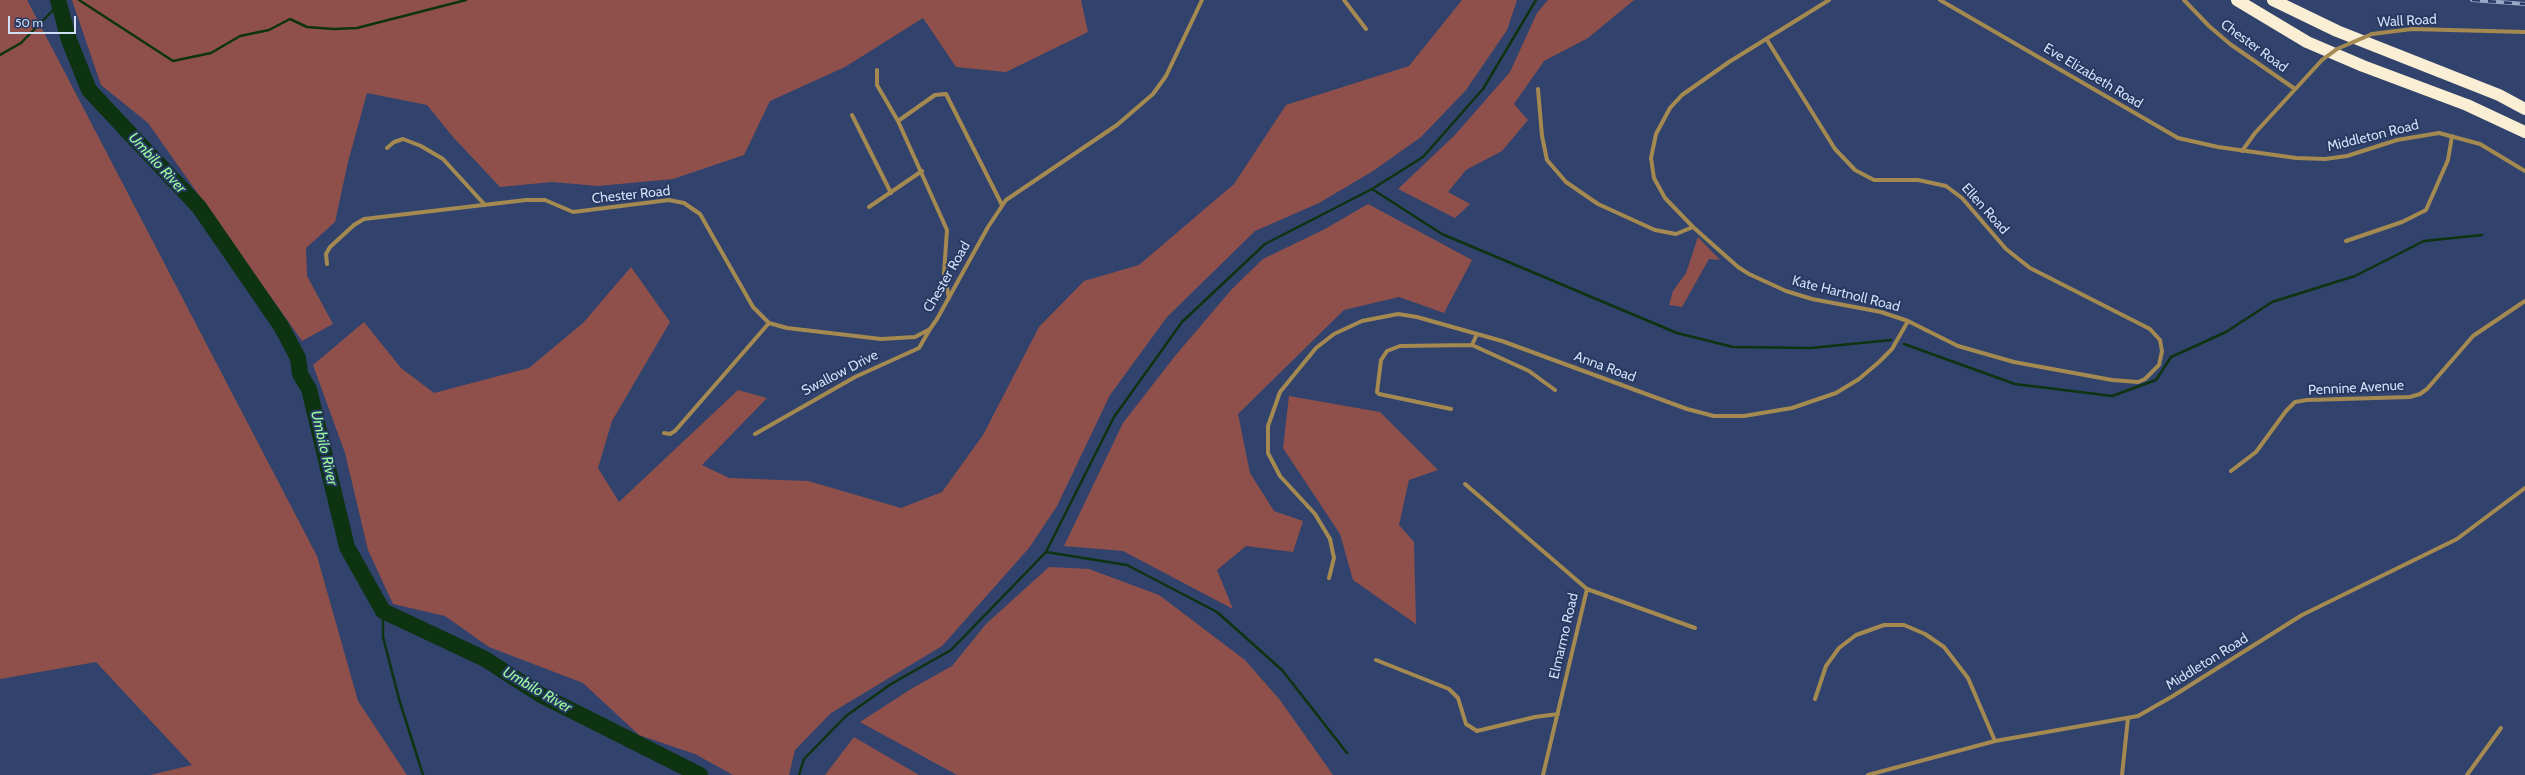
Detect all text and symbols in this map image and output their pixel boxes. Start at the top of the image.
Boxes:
scale bar [10,8,78,34]
street label: Wall Road [2377,11,2437,31]
text: 50 m [15,15,43,30]
street label: Chester Road [2217,16,2291,76]
street label: Eve Elizabeth Road [2040,40,2146,112]
street label: Middleton Road [2325,116,2421,156]
water label: Umbilo River [124,129,190,197]
street label: Ellen Road [1958,180,2012,238]
street label: Chester Road [591,183,671,207]
street label: Chester Road [920,239,974,315]
street label: Kate Hartnoll Road [1790,272,1902,316]
street label: Swallow Drive [799,347,881,399]
street label: Anna Road [1572,348,1638,386]
street label: Pennine Avenue [2308,377,2404,399]
water label: Umbilo River [307,409,341,487]
street label: Elmarmo Road [1546,591,1582,681]
street label: Middleton Road [2163,630,2251,694]
water label: Umbilo River [499,663,575,717]

